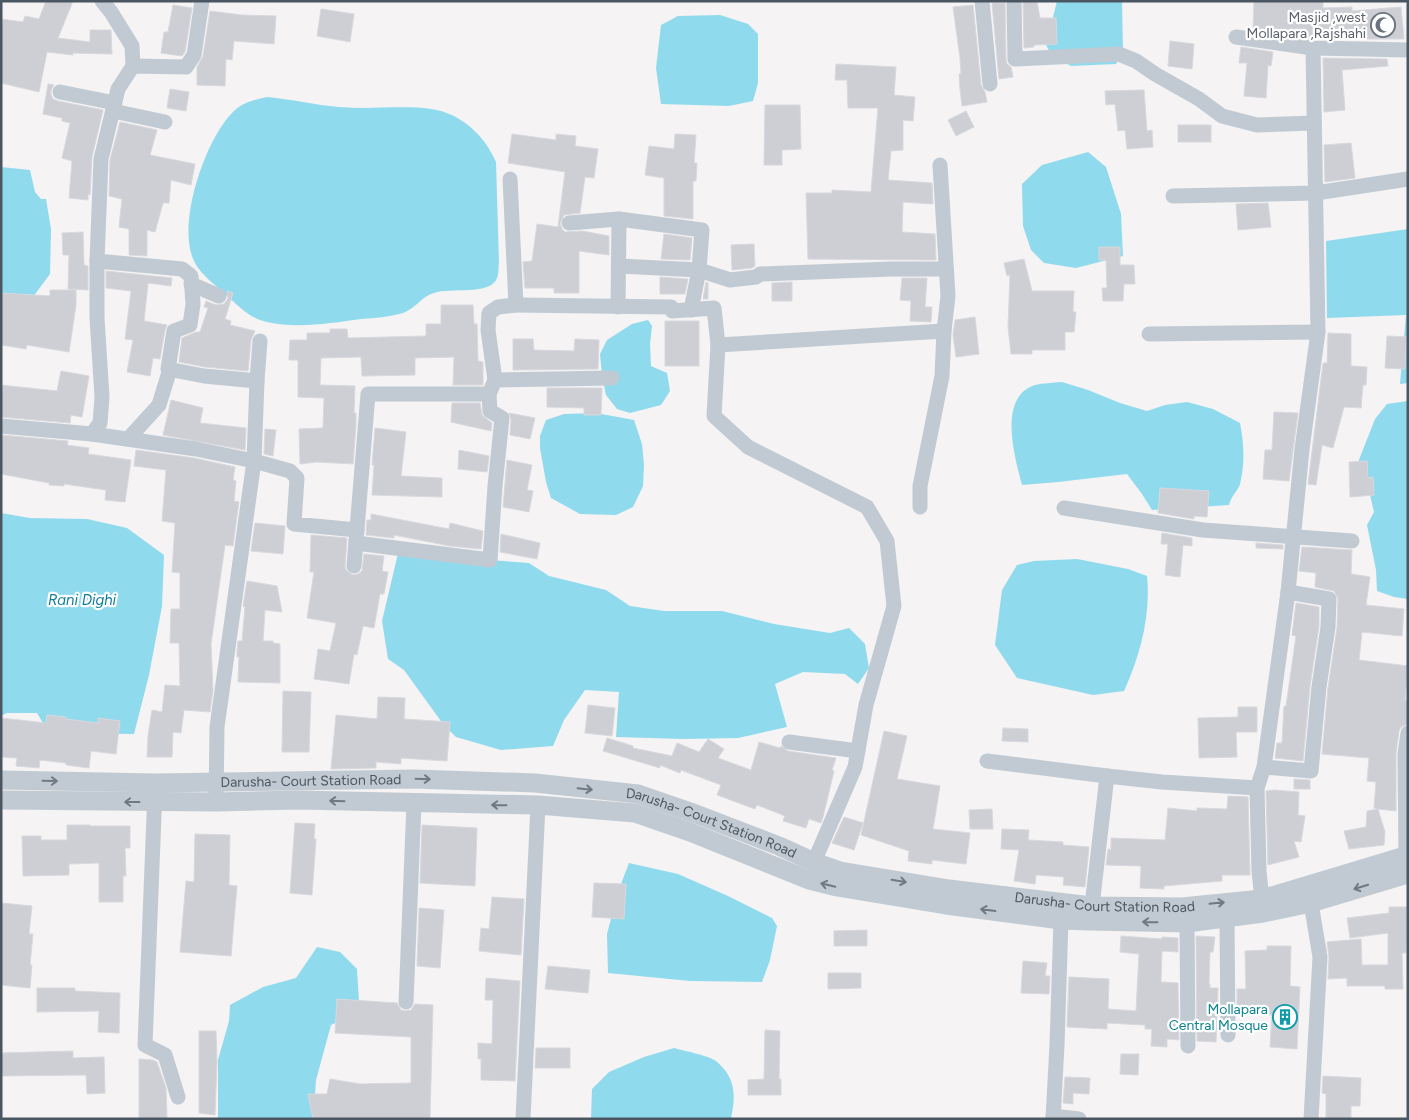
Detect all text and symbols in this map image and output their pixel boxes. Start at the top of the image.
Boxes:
place label: Masjid ,west Mollapara ,Rajshahi [1247,9,1366,42]
mosque icon: Masjid ,west Mollapara ,Rajshahi [1370,12,1396,38]
water label: Rani Dighi [48,591,117,609]
street label: Darusha- Court Station Road [220,771,402,791]
one-way arrow [415,775,431,784]
one-way arrow [42,776,58,786]
one-way arrow [577,784,593,794]
street label: Darusha- Court Station Road [625,785,799,862]
one-way arrow [329,796,345,806]
one-way arrow [124,797,140,807]
one-way arrow [491,800,508,810]
one-way arrow [891,876,907,886]
one-way arrow [820,880,836,889]
one-way arrow [1353,883,1369,893]
street label: Darusha- Court Station Road [1014,889,1196,916]
one-way arrow [1209,898,1225,908]
one-way arrow [981,905,997,915]
one-way arrow [1142,918,1158,927]
place label: Mollapara Central Mosque [1169,1001,1268,1034]
building icon: Mollapara Central Mosque [1272,1004,1298,1030]

